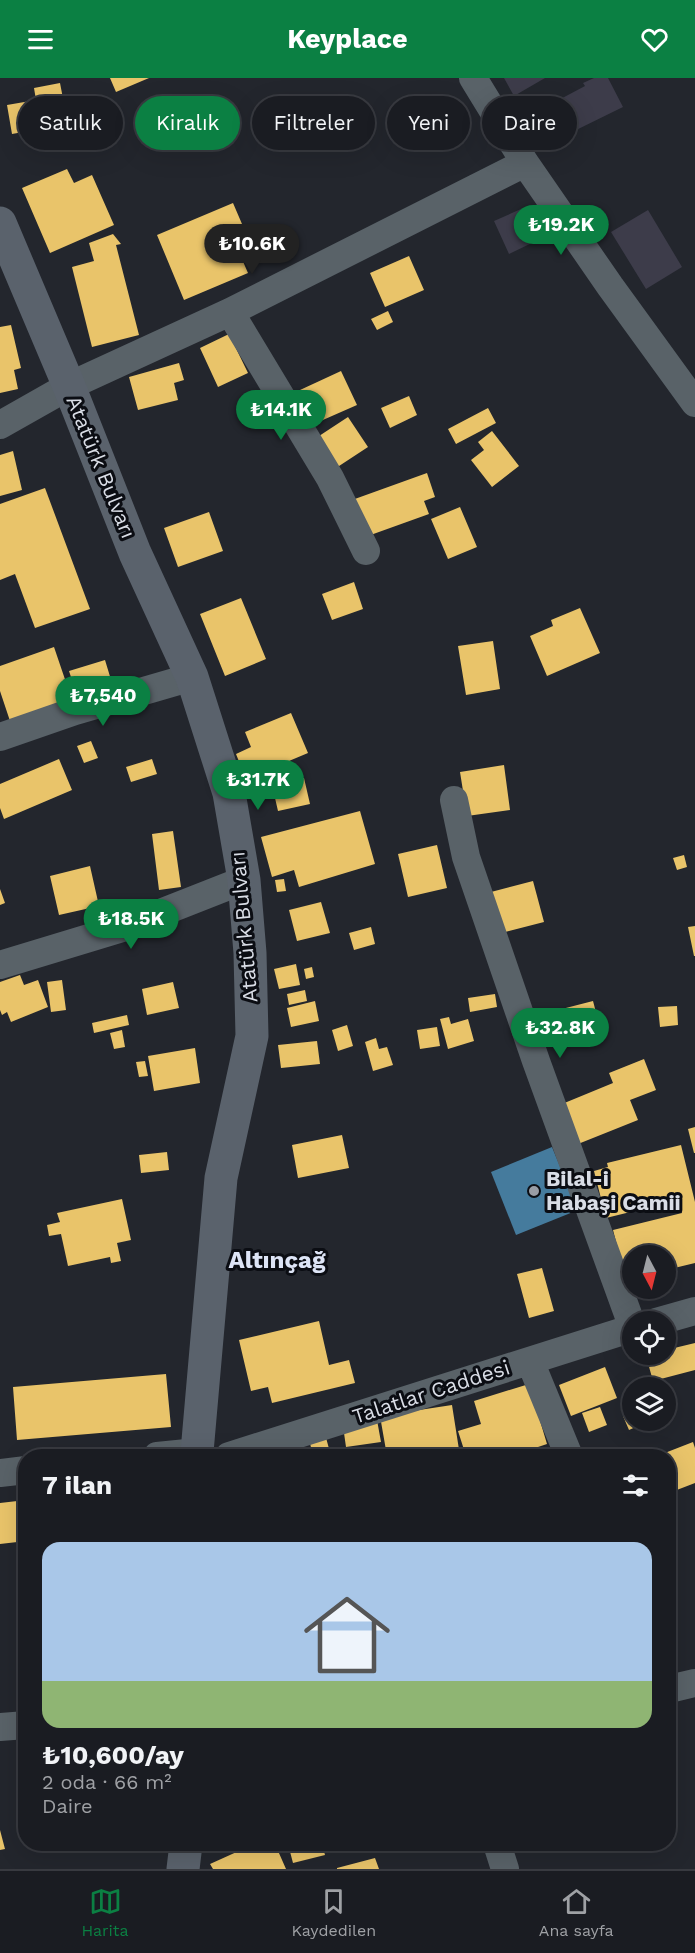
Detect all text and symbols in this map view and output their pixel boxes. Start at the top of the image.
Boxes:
icon: menu [24,23,57,56]
text: Keyplace [287,23,408,55]
icon: heart [638,23,671,56]
chip: Satılık [18,96,123,150]
chip: Kiralık [135,96,240,150]
chip: Filtreler [252,96,375,150]
chip: Yeni [387,96,470,150]
chip: Daire [482,96,577,150]
pin: ₺19.2K [512,205,610,256]
text: ₺19.2K [528,212,594,236]
pin: ₺10.6K [203,224,301,275]
text: ₺10.6K [218,231,286,255]
pin: ₺14.1K [232,390,330,441]
street label: Atatürk Bulvarı [61,392,141,542]
text: ₺14.1K [250,397,312,421]
pin: ₺7,540 [54,676,152,727]
text: ₺7,540 [69,683,137,707]
pin: ₺31.7K [209,760,307,811]
text: ₺31.7K [226,767,290,791]
street label: Atatürk Bulvarı [224,850,263,1004]
pin: ₺18.5K [82,899,180,950]
text: ₺18.5K [98,906,164,930]
pin: ₺32.8K [511,1008,609,1059]
text: ₺32.8K [525,1015,595,1039]
place label: Bilal-i Habaşi Camii [546,1166,681,1215]
marker: Bilal-i Habaşi Camii [527,1184,541,1198]
north arrow [622,1245,676,1299]
map controls [622,1245,676,1431]
district label: Altınçağ [228,1246,326,1274]
button: locate [622,1311,676,1365]
street label: Talatlar Caddesi [349,1354,513,1429]
button: layers [622,1377,676,1431]
icon: filters [619,1469,652,1502]
text: 7 ilan [42,1470,112,1500]
icon: home [293,1581,401,1689]
text: ₺10,600/ay [42,1740,184,1770]
text: 2 oda · 66 m² [42,1770,172,1794]
text: Daire [42,1794,92,1818]
tab: Harita [81,1885,129,1940]
tab: Kaydedilen [291,1885,376,1940]
tab: Ana sayfa [539,1885,614,1940]

